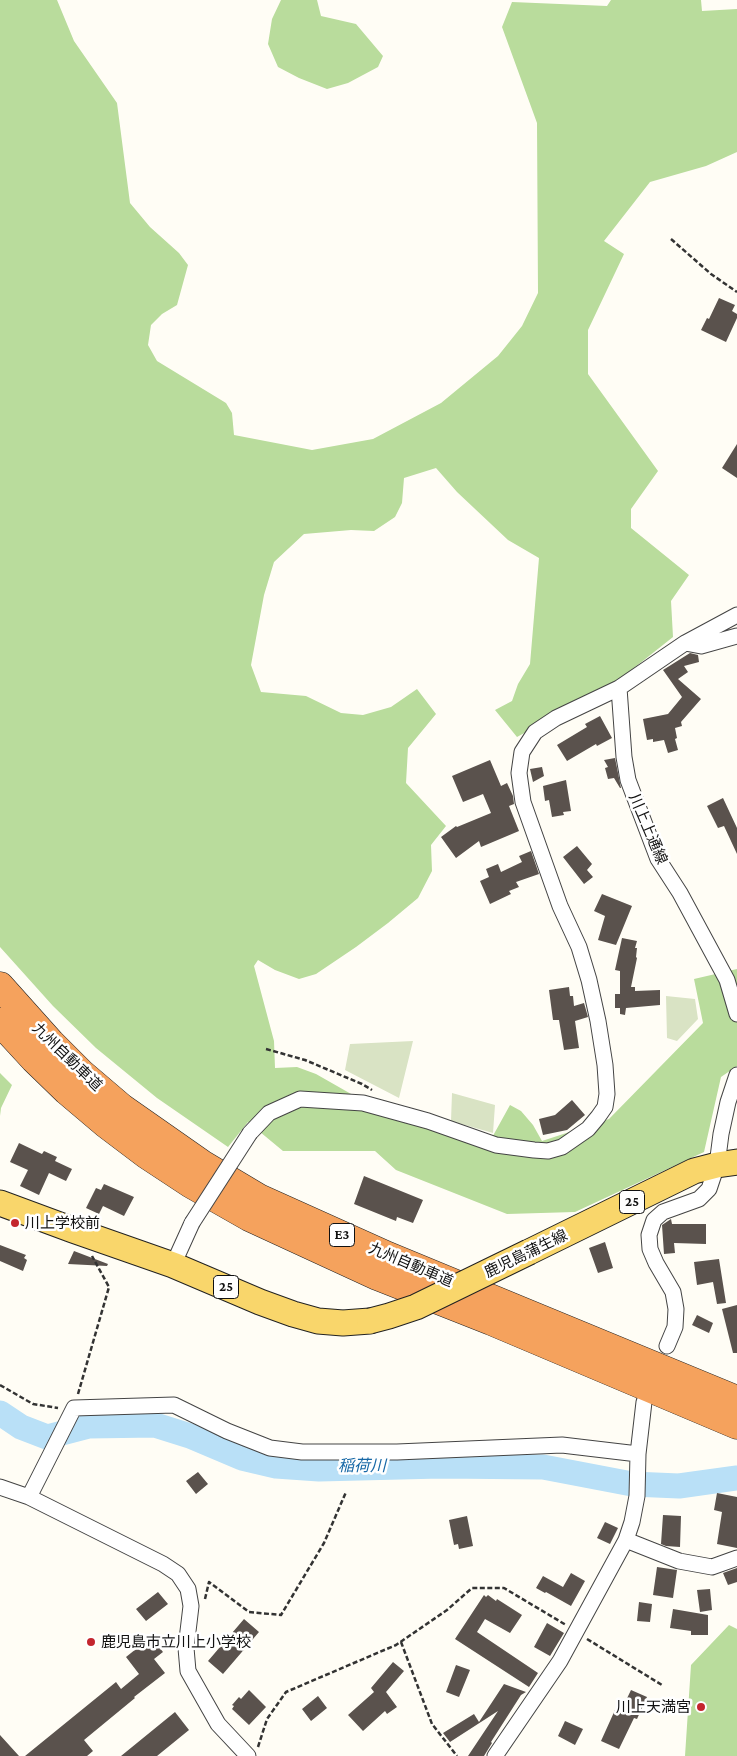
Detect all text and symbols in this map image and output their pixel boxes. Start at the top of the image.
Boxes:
street label: 川上上通線 [625,791,671,867]
street label: 九州自動車道 [28,1019,106,1095]
road number: 25 [620,1190,644,1214]
place label: 川上学校前 [25,1214,100,1232]
marker: 川上学校前 [9,1217,21,1229]
road number: E3 [330,1224,354,1246]
street label: 鹿児島蒲生線 [482,1226,570,1282]
street label: 九州自動車道 [366,1239,456,1291]
road number: 25 [214,1275,238,1298]
water label: 稲荷川 [338,1456,386,1476]
place label: 鹿児島市立川上小学校 [101,1633,251,1651]
marker: 鹿児島市立川上小学校 [85,1636,97,1648]
place label: 川上天満宮 [616,1698,691,1716]
marker: 川上天満宮 [695,1701,707,1713]

